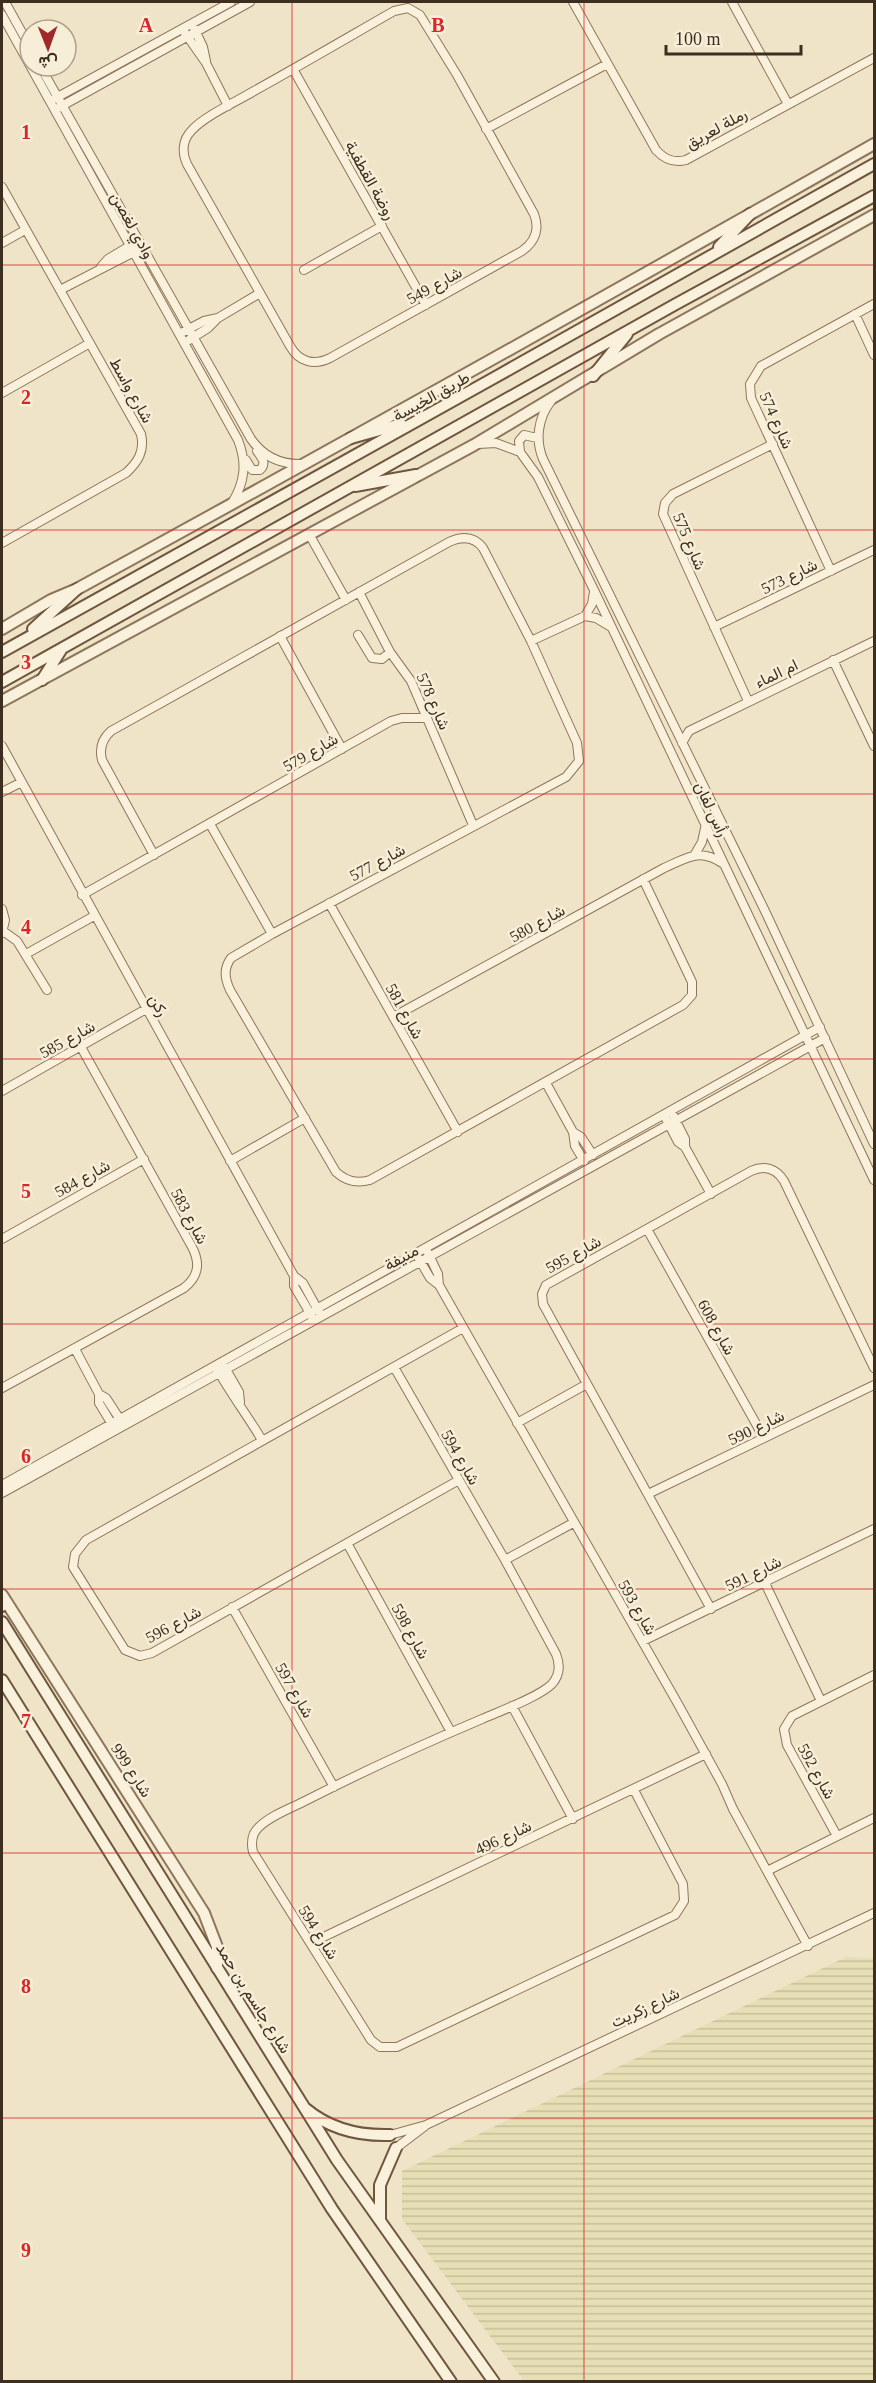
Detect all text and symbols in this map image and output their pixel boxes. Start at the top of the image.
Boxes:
text: A [139,14,154,36]
text: B [431,14,445,36]
north arrow [18,18,78,78]
scale bar [666,18,801,56]
text: 100 m [675,29,721,49]
text: ش [38,53,58,71]
street label: رملة لعريق [683,105,751,154]
text: 1 [21,121,31,143]
street label: روضة القطفية [340,138,399,223]
street label: وادي لغصن [103,189,158,264]
street label: شارع 549 [404,263,466,310]
street label: شارع واسط [104,355,156,427]
street label: طريق الخيسة [390,368,473,426]
text: 2 [21,386,31,408]
street label: شارع 574 [754,389,797,452]
street label: شارع 575 [667,510,709,573]
street label: شارع 573 [758,556,821,600]
text: 3 [21,651,31,673]
street label: ام الماء [752,656,801,693]
street label: شارع 578 [411,670,454,733]
street label: شارع 579 [280,730,342,777]
street label: رأس لفان [690,779,732,840]
street label: شارع 577 [347,841,409,887]
street label: شارع 580 [507,901,569,948]
text: 4 [21,916,31,938]
street label: شارع 581 [380,981,427,1043]
street label: ركن [144,991,171,1020]
street label: شارع 585 [37,1017,99,1064]
street label: شارع 584 [52,1156,114,1203]
text: 5 [21,1180,31,1202]
street label: شارع 583 [165,1186,211,1248]
street label: شارع 595 [543,1232,605,1279]
street label: منيفة [381,1241,422,1274]
street label: شارع 608 [692,1297,739,1359]
street label: شارع 590 [725,1407,788,1451]
street label: شارع 594 [436,1427,483,1489]
text: 6 [21,1445,31,1467]
street label: شارع 591 [722,1553,785,1597]
street label: شارع 593 [613,1577,660,1639]
street label: شارع 598 [386,1601,433,1663]
street label: شارع 596 [143,1603,205,1649]
street label: شارع 597 [270,1660,317,1722]
text: 7 [21,1710,31,1732]
street label: شارع 999 [106,1740,155,1802]
street label: شارع 592 [792,1741,839,1803]
street label: شارع 496 [472,1817,535,1861]
street label: شارع 594 [293,1902,342,1964]
street label: شارع جاسم بن حمد [210,1940,294,2058]
text: 8 [21,1975,31,1997]
street label: شارع زكريت [608,1984,683,2033]
text: 9 [21,2239,31,2261]

